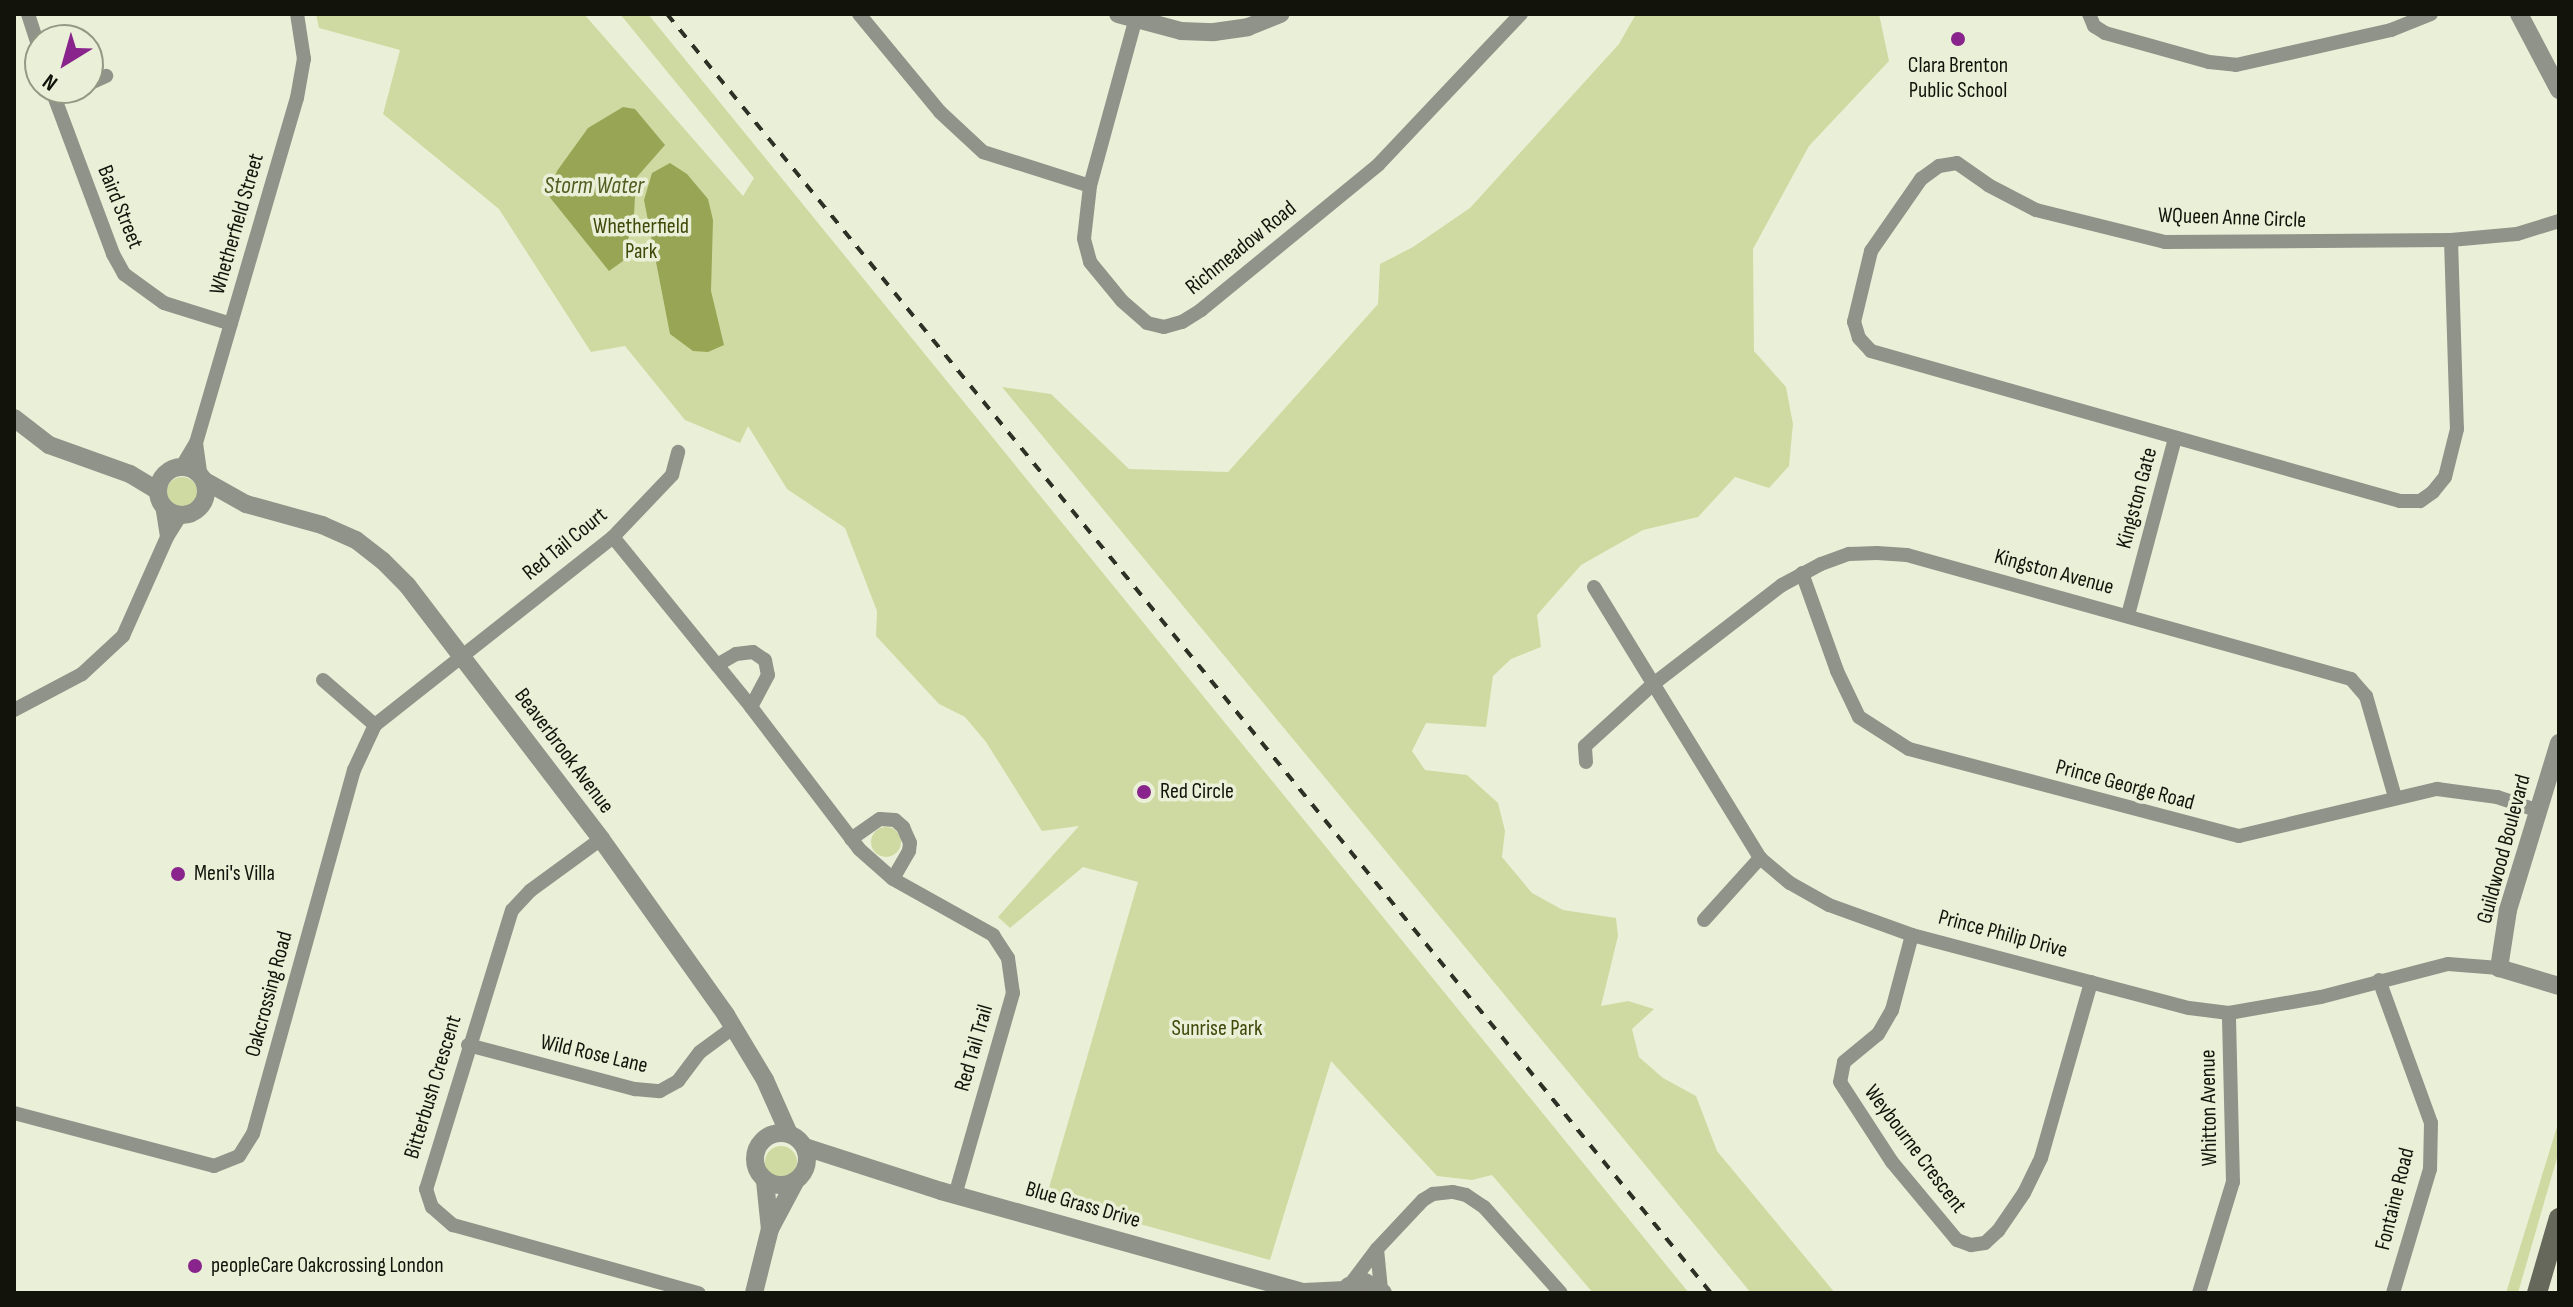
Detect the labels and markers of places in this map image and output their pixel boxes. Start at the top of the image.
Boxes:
marker: Clara Brenton Public School [1949,30,1967,48]
place label: Clara Brenton Public School [1908,52,2008,104]
place label: Red Circle [1160,779,1234,805]
marker: Red Circle [1135,783,1153,801]
place label: Meni's Villa [194,861,275,887]
marker: Meni's Villa [169,865,187,883]
place label: peopleCare Oakcrossing London [211,1253,444,1279]
marker: peopleCare Oakcrossing London [186,1257,204,1275]

